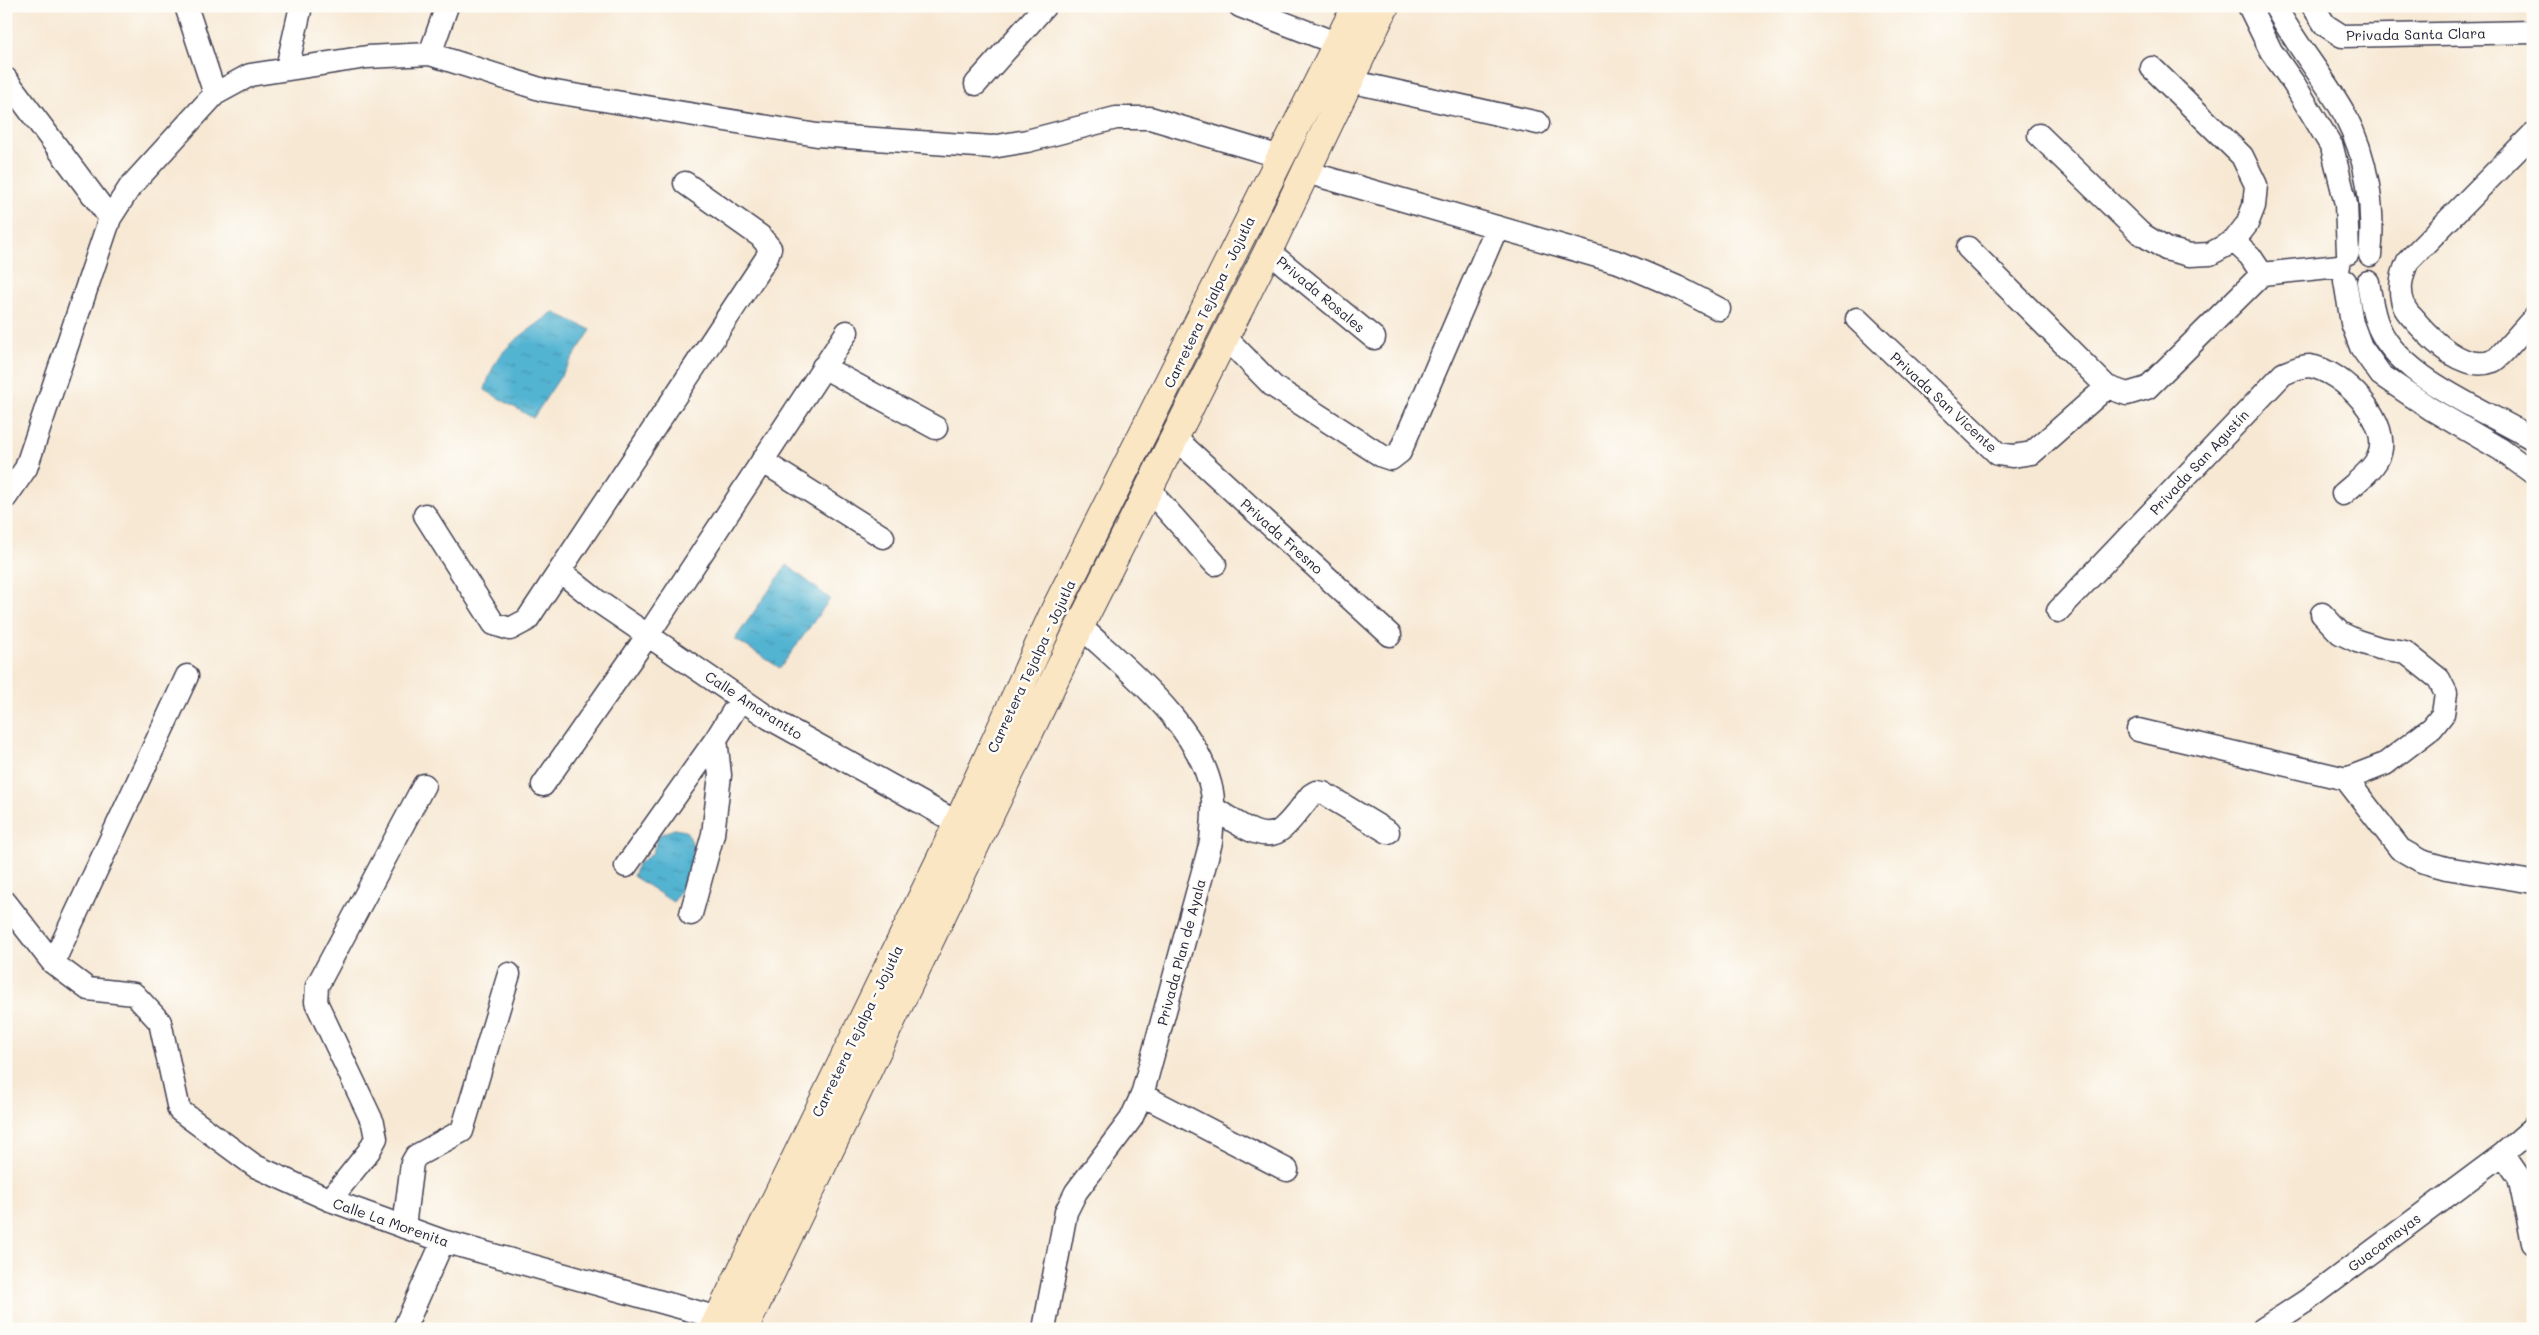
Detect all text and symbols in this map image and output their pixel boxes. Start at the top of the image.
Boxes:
street label: Privada Santa Clara [2346,23,2486,45]
street label: Carretera Tejalpa - Jojutla [1159,213,1259,391]
street label: Privada Rosales [1273,251,1369,337]
street label: Privada San Vicente [1886,347,2002,457]
street label: Privada San Agustín [2145,405,2253,519]
street label: Privada Fresno [1237,494,1327,578]
street label: Carretera Tejalpa - Jojutla [982,576,1080,756]
street label: Calle Amarantto [702,666,806,744]
street label: Privada Plan de Ayala [1152,877,1210,1027]
street label: Carretera Tejalpa - Jojutla [807,942,907,1120]
street label: Calle La Morenita [330,1193,452,1251]
street label: Guacamayas [2344,1208,2424,1276]

